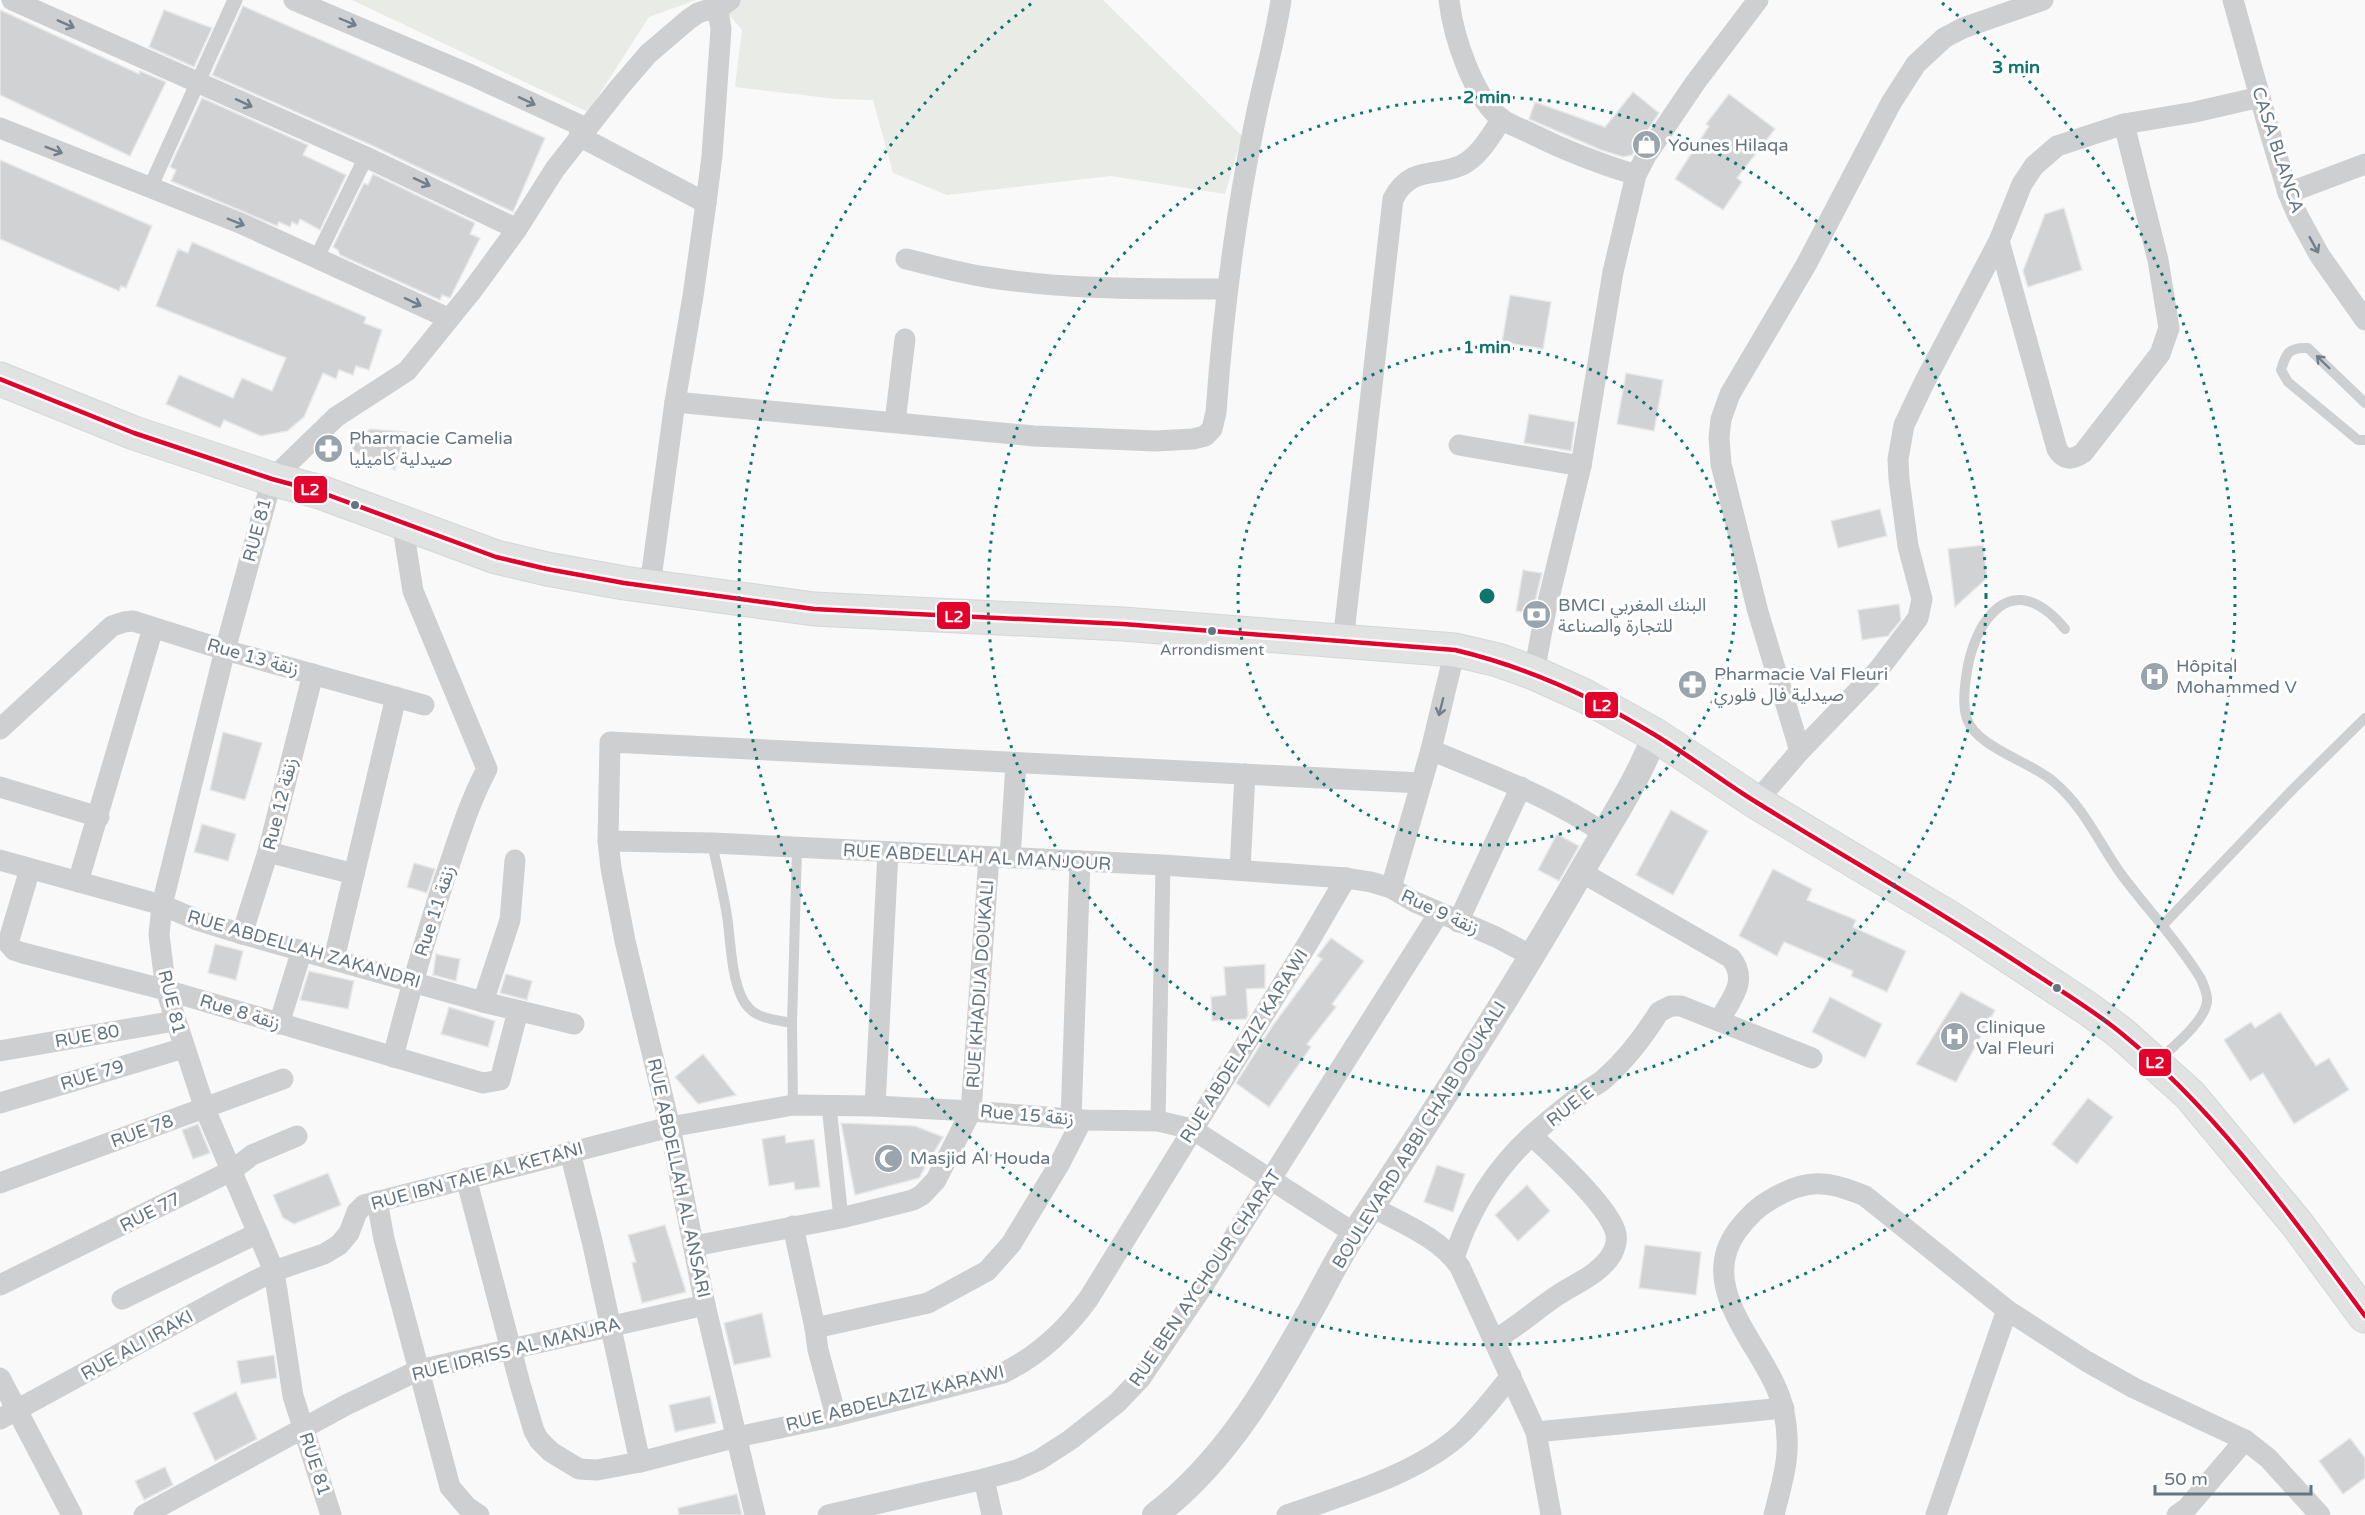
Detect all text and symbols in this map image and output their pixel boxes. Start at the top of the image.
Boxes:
one-way arrow [339,17,357,28]
one-way arrow [56,18,74,30]
text: 3 min [1992,56,2040,78]
street label: CASA BLANCA [2247,84,2309,216]
text: 2 min [1463,86,1511,108]
one-way arrow [517,96,535,107]
one-way arrow [234,98,253,109]
shop icon: Younes Hilaqa [1631,129,1663,161]
place label: Younes Hilaqa [1668,134,1789,156]
one-way arrow [45,145,63,156]
one-way arrow [413,177,431,189]
one-way arrow [226,217,244,228]
one-way arrow [2309,236,2320,254]
one-way arrow [404,296,422,308]
text: 1 min [1463,336,1511,358]
one-way arrow [2316,355,2331,370]
place label: Pharmacie Camelia صيدلية كاميليا [349,427,513,470]
pharmacy icon: Pharmacie Camelia صيدلية كاميليا [312,432,344,464]
line badge: L2 [293,475,328,504]
text: L2 [300,480,320,500]
street label: RUE 81 [238,496,276,564]
unlabelled marker [349,499,361,511]
centre of rings [1477,586,1497,606]
place label: BMCI البنك المغربي للتجارة والصناعة [1558,594,1706,637]
bank icon: BMCI البنك المغربي للتجارة والصناعة [1521,599,1553,631]
line badge: L2 [936,601,971,630]
text: L2 [944,607,964,627]
marker: Arrondisment [1206,625,1218,637]
street label: Rue 13 زنقة [205,633,301,681]
place label: Arrondisment [1160,640,1264,660]
place label: Hôpital Mohammed V [2176,655,2297,698]
hospital icon: Hôpital Mohammed V [2139,660,2171,692]
place label: Pharmacie Val Fleuri صيدلية فال فلوري [1714,663,1888,708]
pharmacy icon: Pharmacie Val Fleuri صيدلية فال فلوري [1677,668,1709,700]
line badge: L2 [1584,691,1619,719]
text: L2 [1592,696,1612,716]
one-way arrow [1435,698,1447,717]
street label: Rue 12 زنقة [258,755,302,853]
street label: RUE ABDELLAH AL MANJOUR [842,839,1112,875]
street label: Rue 11 زنقة [410,863,460,959]
street label: RUE KHADIJA DOUKALI [962,879,998,1089]
street label: Rue 9 زنقة [1398,884,1482,940]
street label: RUE ABDELLAH ZAKANDRI [185,905,423,993]
street label: RUE ABDELAZIZ KARAWI [1175,945,1313,1147]
street label: RUE 81 [153,968,191,1036]
unlabelled marker [2051,982,2063,994]
street label: Rue 8 زنقة [197,989,283,1035]
street label: BOULEVARD ABBI CHAIB DOUKALI [1327,997,1511,1273]
place label: Clinique Val Fleuri [1976,1016,2055,1059]
street label: RUE 80 [53,1020,121,1052]
hospital icon: Clinique Val Fleuri [1939,1021,1971,1053]
line badge: L2 [2138,1048,2172,1077]
text: L2 [2145,1053,2165,1073]
street label: RUE 79 [58,1055,126,1095]
street label: RUE ABDELLAH AL ANSARI [643,1056,715,1300]
street label: RUE E [1542,1081,1598,1131]
street label: Rue 15 زنقة [979,1100,1075,1130]
street label: RUE 78 [108,1110,176,1152]
street label: RUE IBN TAIE AL KETANI [368,1137,586,1215]
mosque icon: Masjid Al Houda [873,1142,905,1174]
place label: Masjid Al Houda [910,1147,1050,1169]
street label: RUE BEN AYCHOUR CHARAT [1124,1165,1286,1390]
street label: RUE 77 [116,1187,184,1237]
street label: RUE ALI IRAKI [77,1305,197,1385]
street label: RUE IDRISS AL MANJRA [409,1312,623,1386]
street label: RUE ABDELAZIZ KARAWI [783,1360,1007,1436]
street label: RUE 81 [294,1430,336,1498]
scale bar [2155,1458,2311,1496]
text: 50 m [2164,1468,2208,1490]

